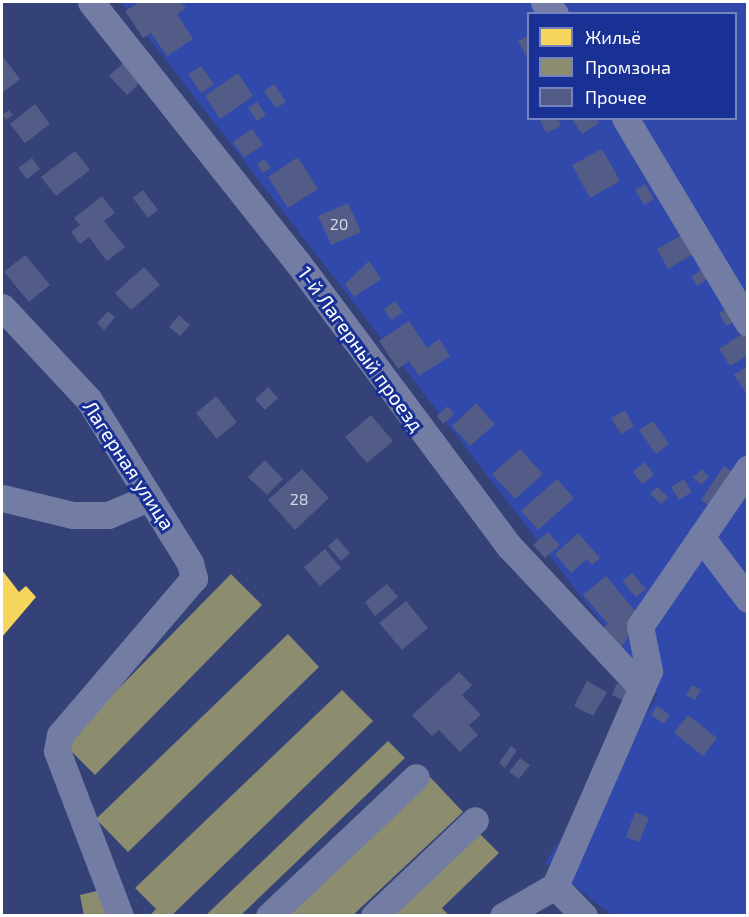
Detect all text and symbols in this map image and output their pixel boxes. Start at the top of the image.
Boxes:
legend [527,12,737,120]
text: Жильё [585,26,641,48]
text: Промзона [585,56,671,78]
text: Прочее [585,86,647,108]
house number: 20 [330,214,348,234]
street label: 1-й Лагерный проезд [293,262,429,436]
street label: Лагерная улица [78,396,180,534]
house number: 28 [290,489,308,509]

